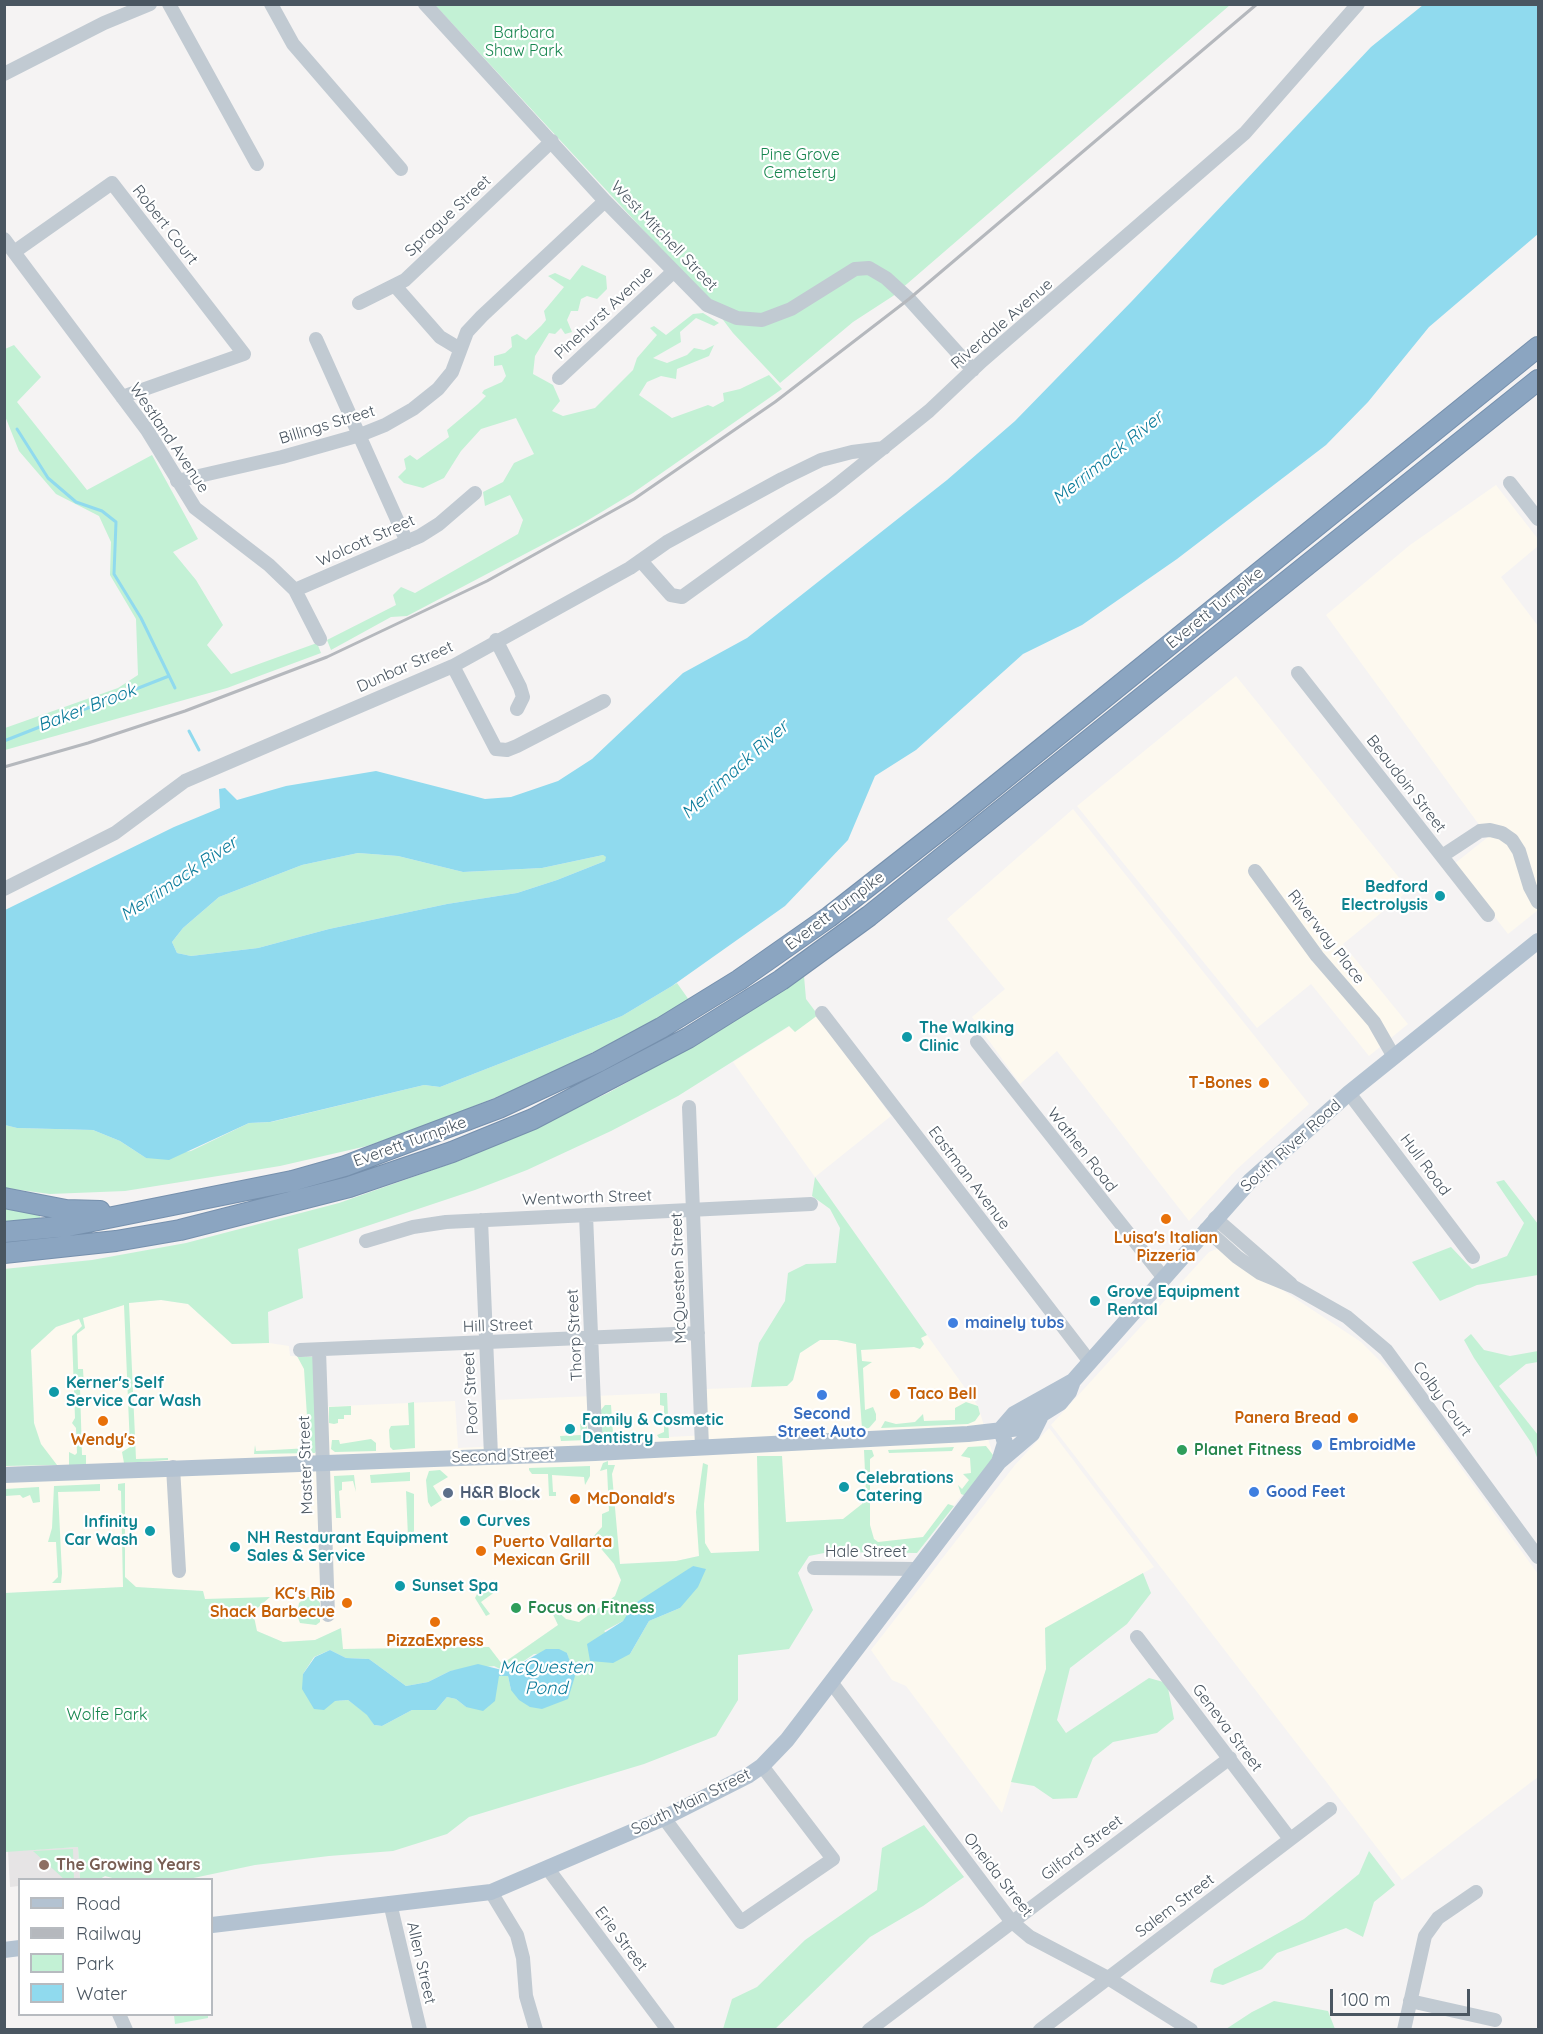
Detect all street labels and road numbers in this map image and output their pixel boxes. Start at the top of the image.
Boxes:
street label: Sprague Street [401,171,495,261]
street label: West Mitchell Street [607,177,721,295]
street label: Robert Court [128,181,202,269]
street label: Pinehurst Avenue [551,262,657,364]
street label: Riverdale Avenue [947,275,1057,373]
street label: Westland Avenue [125,379,213,497]
street label: Billings Street [277,401,377,449]
street label: Wolcott Street [314,511,418,571]
street label: Everett Turnpike [1163,563,1267,653]
street label: Dunbar Street [354,637,456,697]
street label: Beaudoin Street [1362,731,1450,837]
street label: Everett Turnpike [782,868,888,954]
street label: Riverway Place [1283,886,1369,988]
street label: South River Road [1237,1096,1345,1196]
street label: Wathen Road [1043,1104,1121,1196]
street label: Everett Turnpike [351,1113,469,1171]
street label: Eastman Avenue [924,1123,1014,1233]
street label: Hull Road [1396,1130,1454,1200]
street label: Wentworth Street [522,1186,652,1210]
street label: McQuesten Street [667,1212,691,1344]
street label: Thorp Street [563,1288,587,1382]
street label: Hill Street [462,1315,534,1337]
street label: Poor Street [459,1351,483,1435]
street label: Colby Court [1408,1358,1476,1440]
street label: Master Street [295,1415,317,1515]
street label: Second Street [451,1445,555,1467]
street label: Hale Street [825,1542,907,1562]
street label: Geneva Street [1188,1680,1266,1776]
street label: South Main Street [628,1765,754,1839]
street label: Gilford Street [1038,1811,1126,1885]
street label: Oneida Street [959,1829,1037,1921]
street label: Salem Street [1132,1870,1218,1942]
street label: Erie Street [591,1903,651,1975]
street label: Allen Street [402,1920,440,2006]

